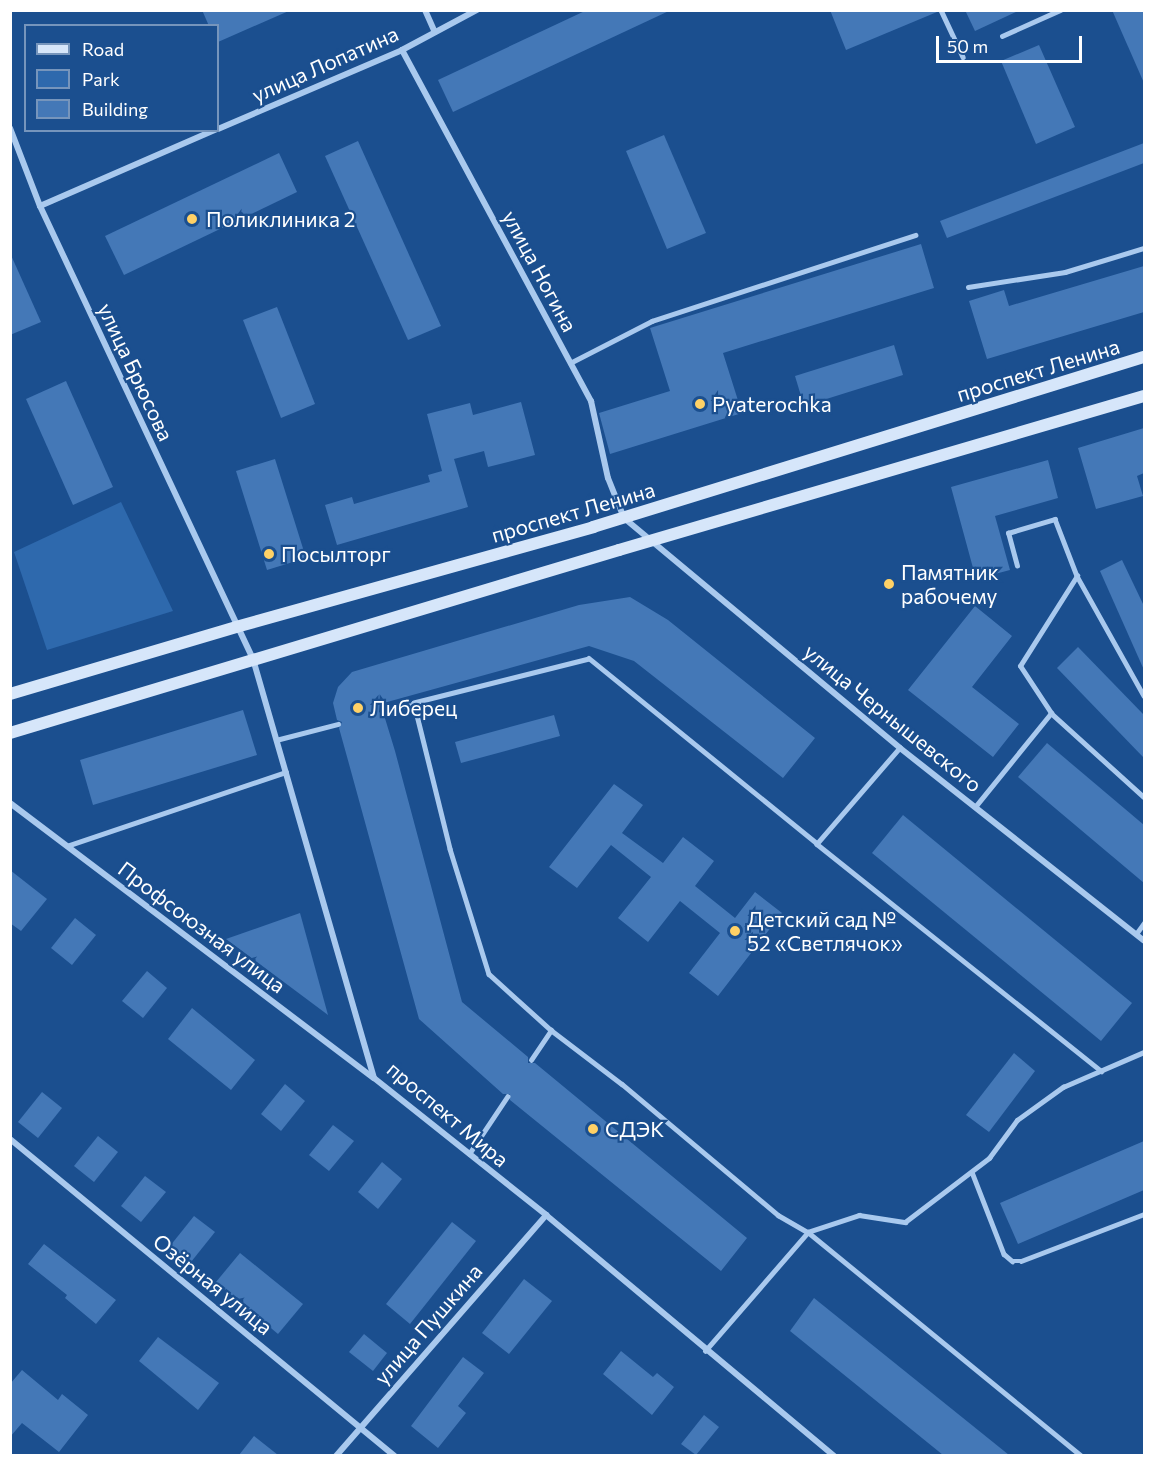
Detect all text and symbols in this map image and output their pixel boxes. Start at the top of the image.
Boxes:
street label: улица Лопатина [248,20,402,108]
legend [24,24,219,132]
scale bar [939,24,1084,62]
text: 50 m [947,35,988,57]
text: Road [82,38,124,60]
text: Park [82,68,120,90]
text: Building [82,98,148,120]
place label: Поликлиника 2 [206,206,355,232]
street label: улица Ногина [497,206,583,336]
marker: Поликлиника 2 [183,210,201,228]
street label: улица Брюсова [93,299,179,445]
street label: проспект Ленина [953,333,1123,407]
place label: Pyaterochka [712,391,832,417]
marker: Pyaterochka [693,397,707,411]
street label: проспект Ленина [488,477,658,547]
place label: Посылторг [281,541,391,567]
marker: Посылторг [262,547,276,561]
place label: Памятник рабочему [901,559,999,609]
marker: Памятник рабочему [882,577,896,591]
street label: улица Чернышевского [799,639,987,797]
place label: Либерец [370,695,457,721]
marker: Либерец [351,701,365,715]
street label: Профсоюзная улица [113,856,291,998]
place label: Детский сад № 52 «Светлячок» [747,906,903,956]
marker: Детский сад № 52 «Светлячок» [728,924,742,938]
street label: проспект Мира [382,1056,514,1172]
place label: СДЭК [605,1116,664,1142]
marker: СДЭК [586,1122,600,1136]
street label: Озёрная улица [148,1228,278,1340]
street label: улица Пушкина [369,1259,487,1389]

